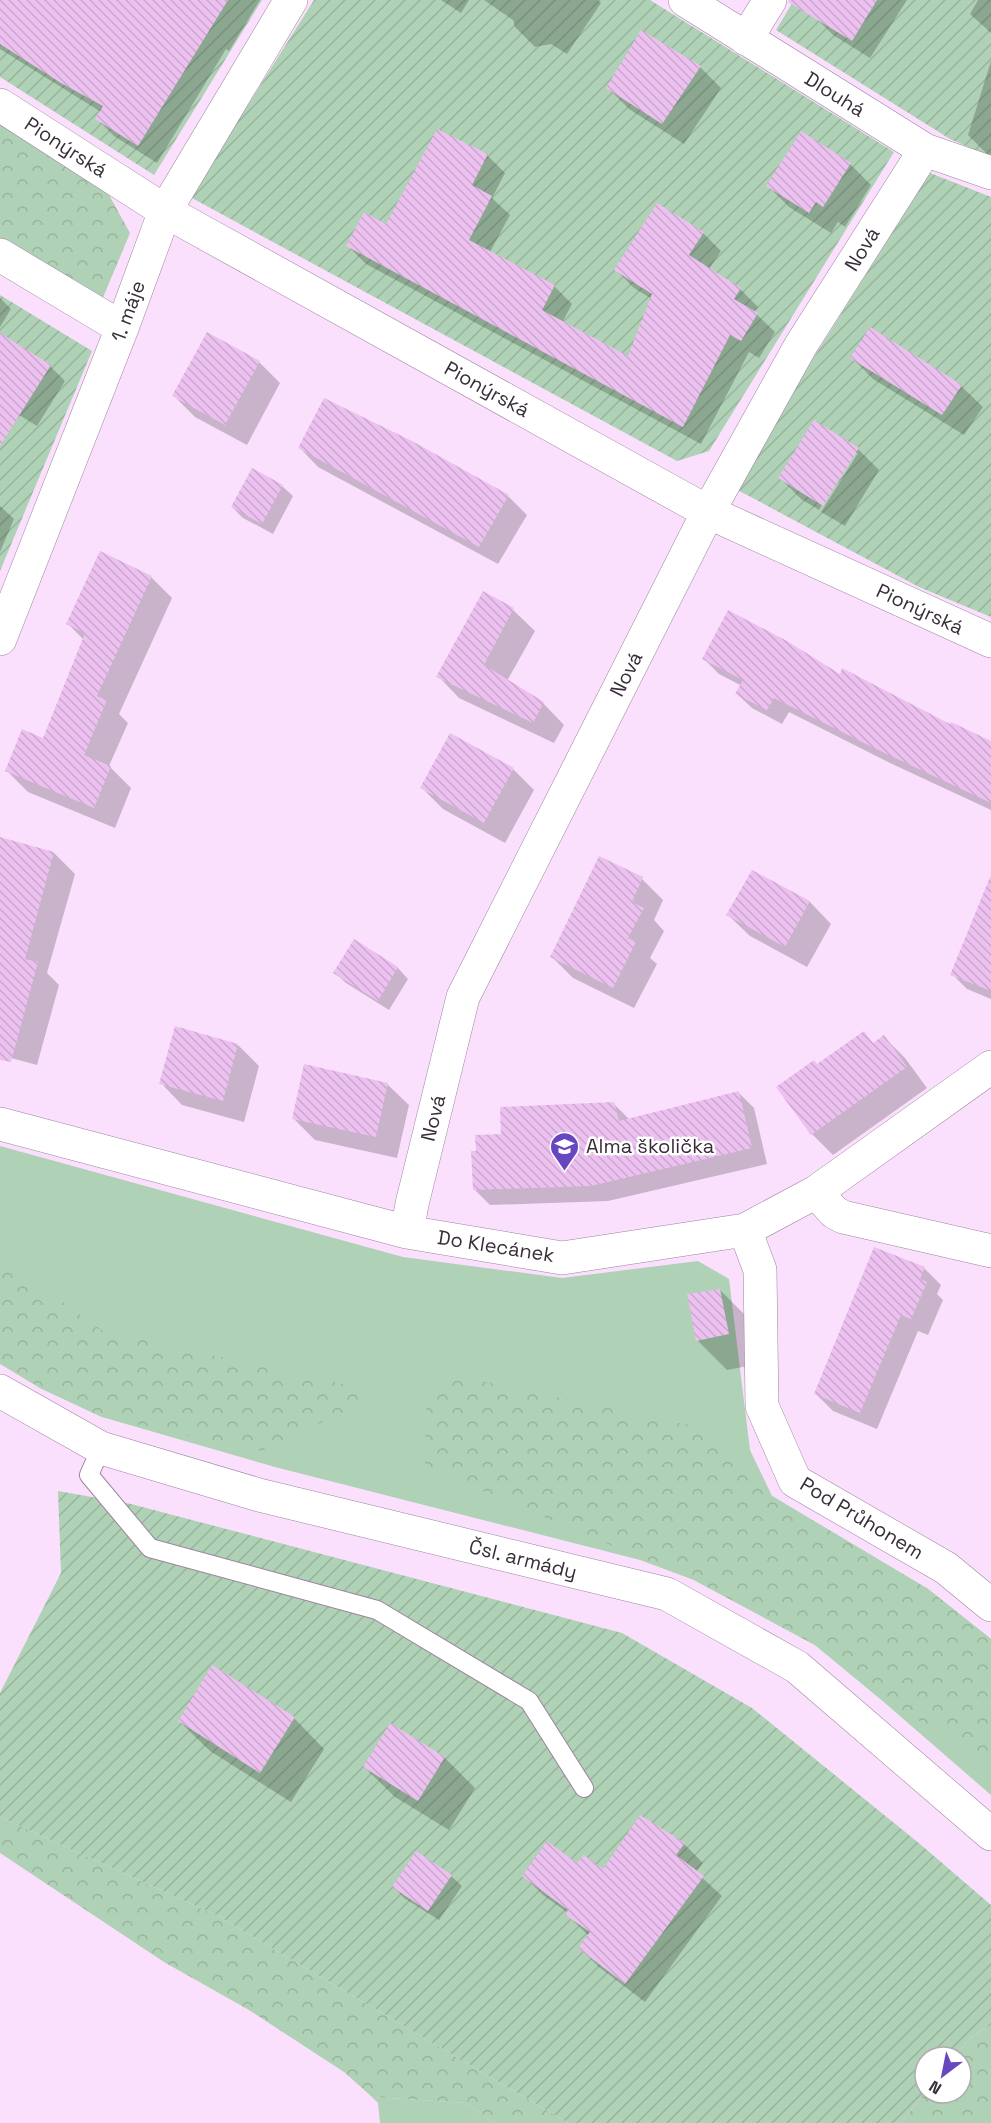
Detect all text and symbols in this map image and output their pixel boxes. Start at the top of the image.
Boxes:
street label: Dlouhá [800,65,870,123]
street label: Pionýrská [20,111,112,183]
street label: Nová [838,222,886,276]
street label: 1. máje [105,277,151,345]
street label: Pionýrská [440,355,534,423]
street label: Pionýrská [872,577,968,641]
street label: Nová [604,647,648,701]
street label: Nová [415,1092,451,1144]
school or university icon: Alma školička [549,1130,581,1172]
place label: Alma školička [586,1133,714,1159]
street label: Do Klecánek [436,1224,557,1268]
street label: Pod Průhonem [795,1471,929,1565]
street label: Čsl. armády [466,1533,580,1585]
north arrow [913,2045,973,2105]
text: N [925,2076,945,2099]

